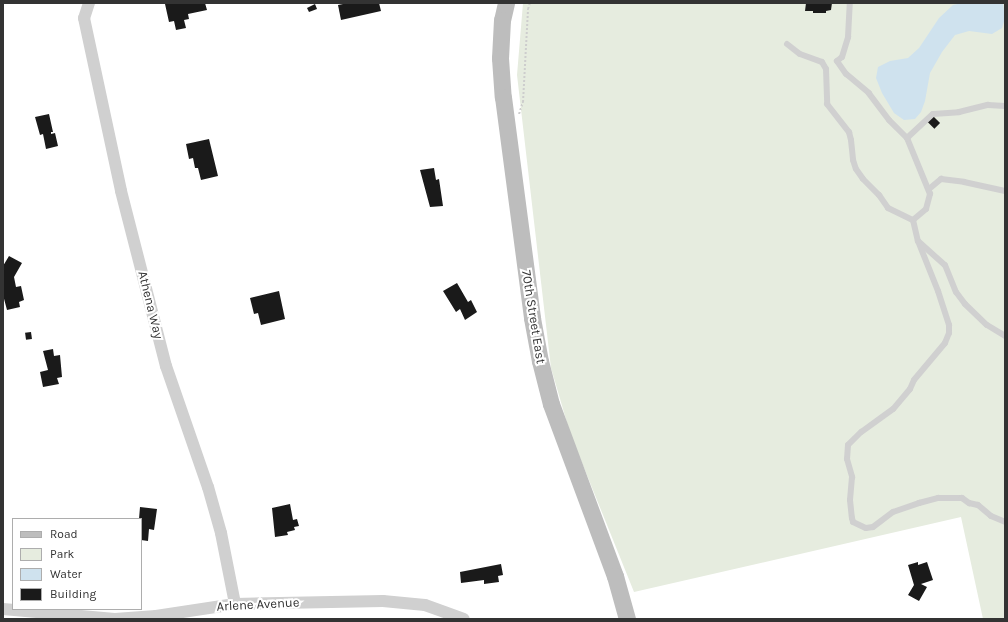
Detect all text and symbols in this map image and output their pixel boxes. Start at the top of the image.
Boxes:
street label: Athena Way [134,269,166,341]
street label: 70th Street East [518,269,548,365]
legend [12,518,142,610]
text: Road [50,527,78,541]
text: Park [50,547,74,561]
text: Water [50,567,82,581]
text: Building [50,587,96,601]
street label: Arlene Avenue [216,595,300,615]

